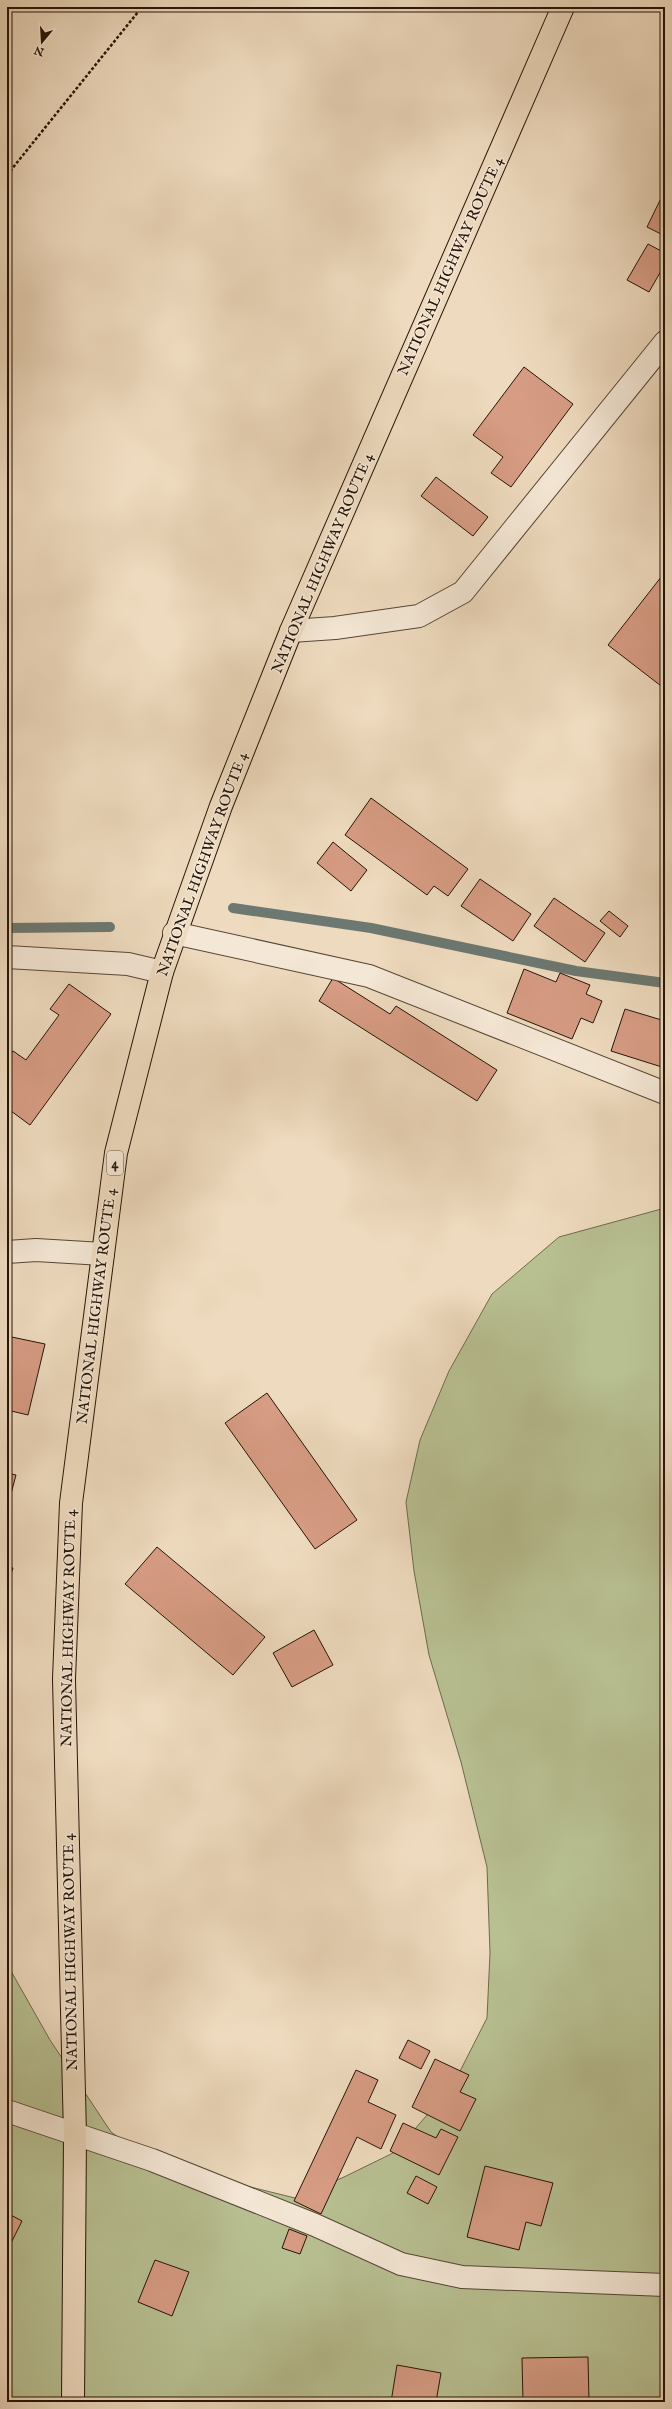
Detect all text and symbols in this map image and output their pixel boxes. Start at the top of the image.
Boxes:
north arrow [22,22,62,62]
text: N [32,42,47,59]
street label: NATIONAL HIGHWAY ROUTE 4 [393,153,508,379]
street label: NATIONAL HIGHWAY ROUTE 4 [267,450,378,676]
street label: NATIONAL HIGHWAY ROUTE 4 [153,749,252,979]
road number: 4 [107,1151,123,1175]
street label: NATIONAL HIGHWAY ROUTE 4 [73,1186,120,1425]
street label: NATIONAL HIGHWAY ROUTE 4 [57,1508,80,1747]
street label: NATIONAL HIGHWAY ROUTE 4 [59,1832,82,2071]

